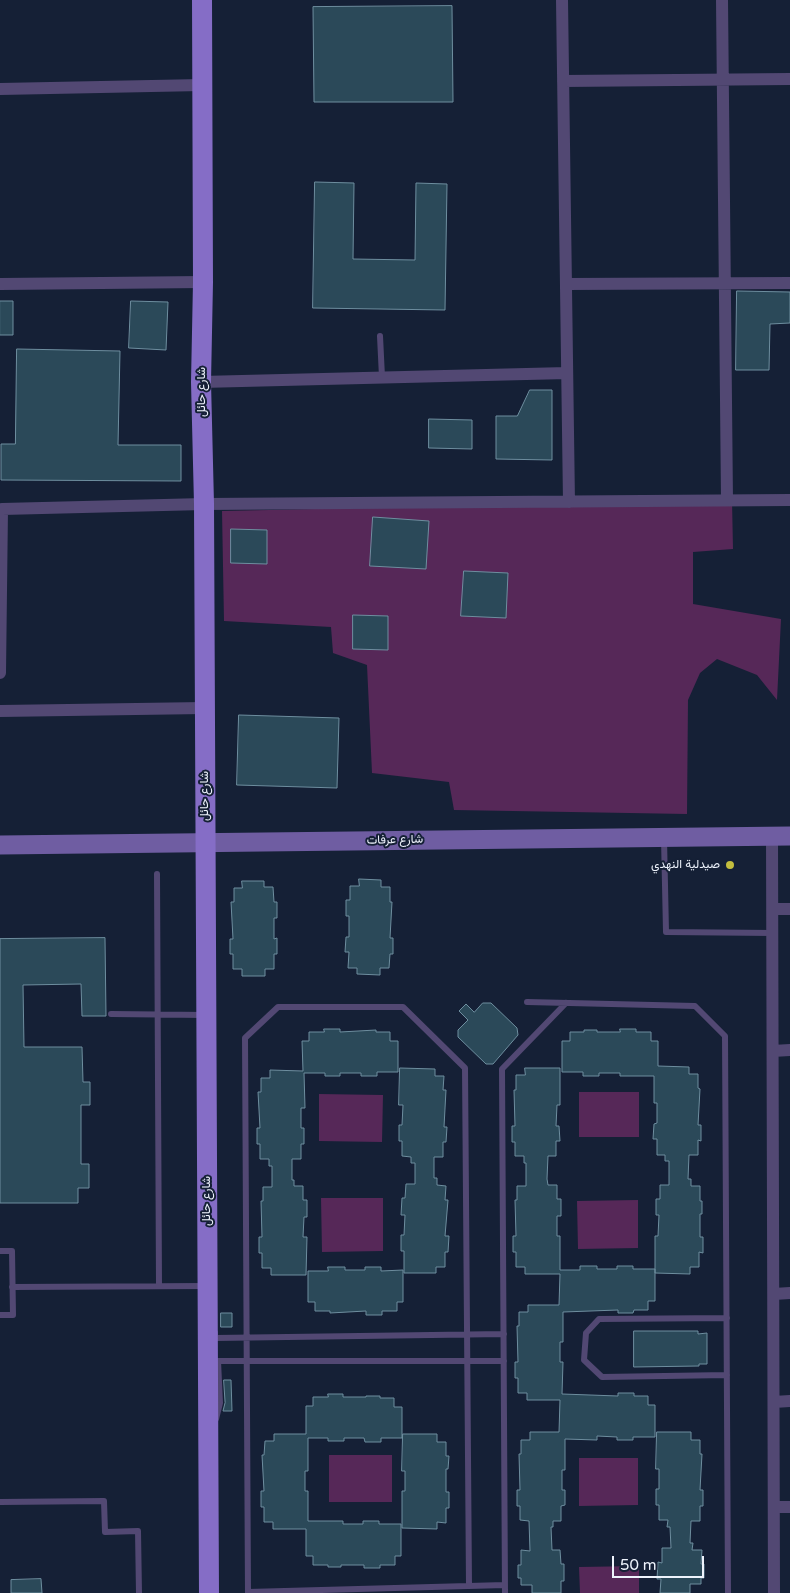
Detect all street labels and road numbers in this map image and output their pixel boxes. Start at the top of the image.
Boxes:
street label: شارع حائل [195,367,209,417]
street label: شارع حائل [198,771,212,821]
street label: شارع عرفات [367,832,423,848]
street label: شارع حائل [200,1176,214,1226]

